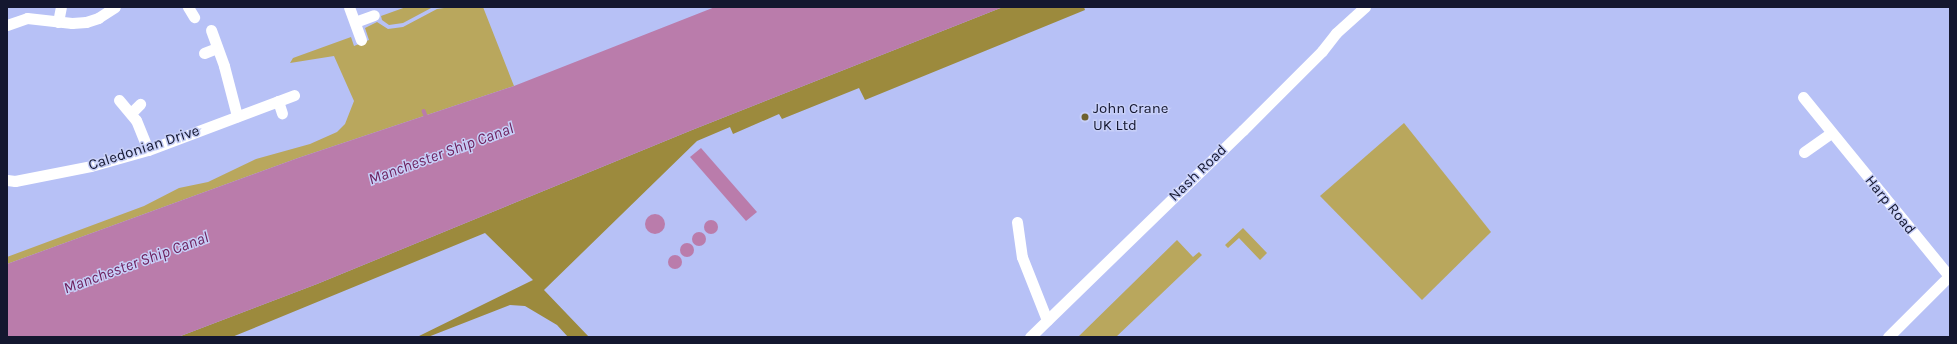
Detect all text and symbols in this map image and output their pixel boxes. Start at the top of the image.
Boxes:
place label: John Crane UK Ltd [1093,99,1169,134]
marker: John Crane UK Ltd [1080,112,1090,122]
water label: Manchester Ship Canal [366,119,516,189]
street label: Caledonian Drive [86,122,202,174]
street label: Nash Road [1165,141,1231,205]
street label: Harp Road [1861,172,1919,238]
water label: Manchester Ship Canal [61,228,211,298]

